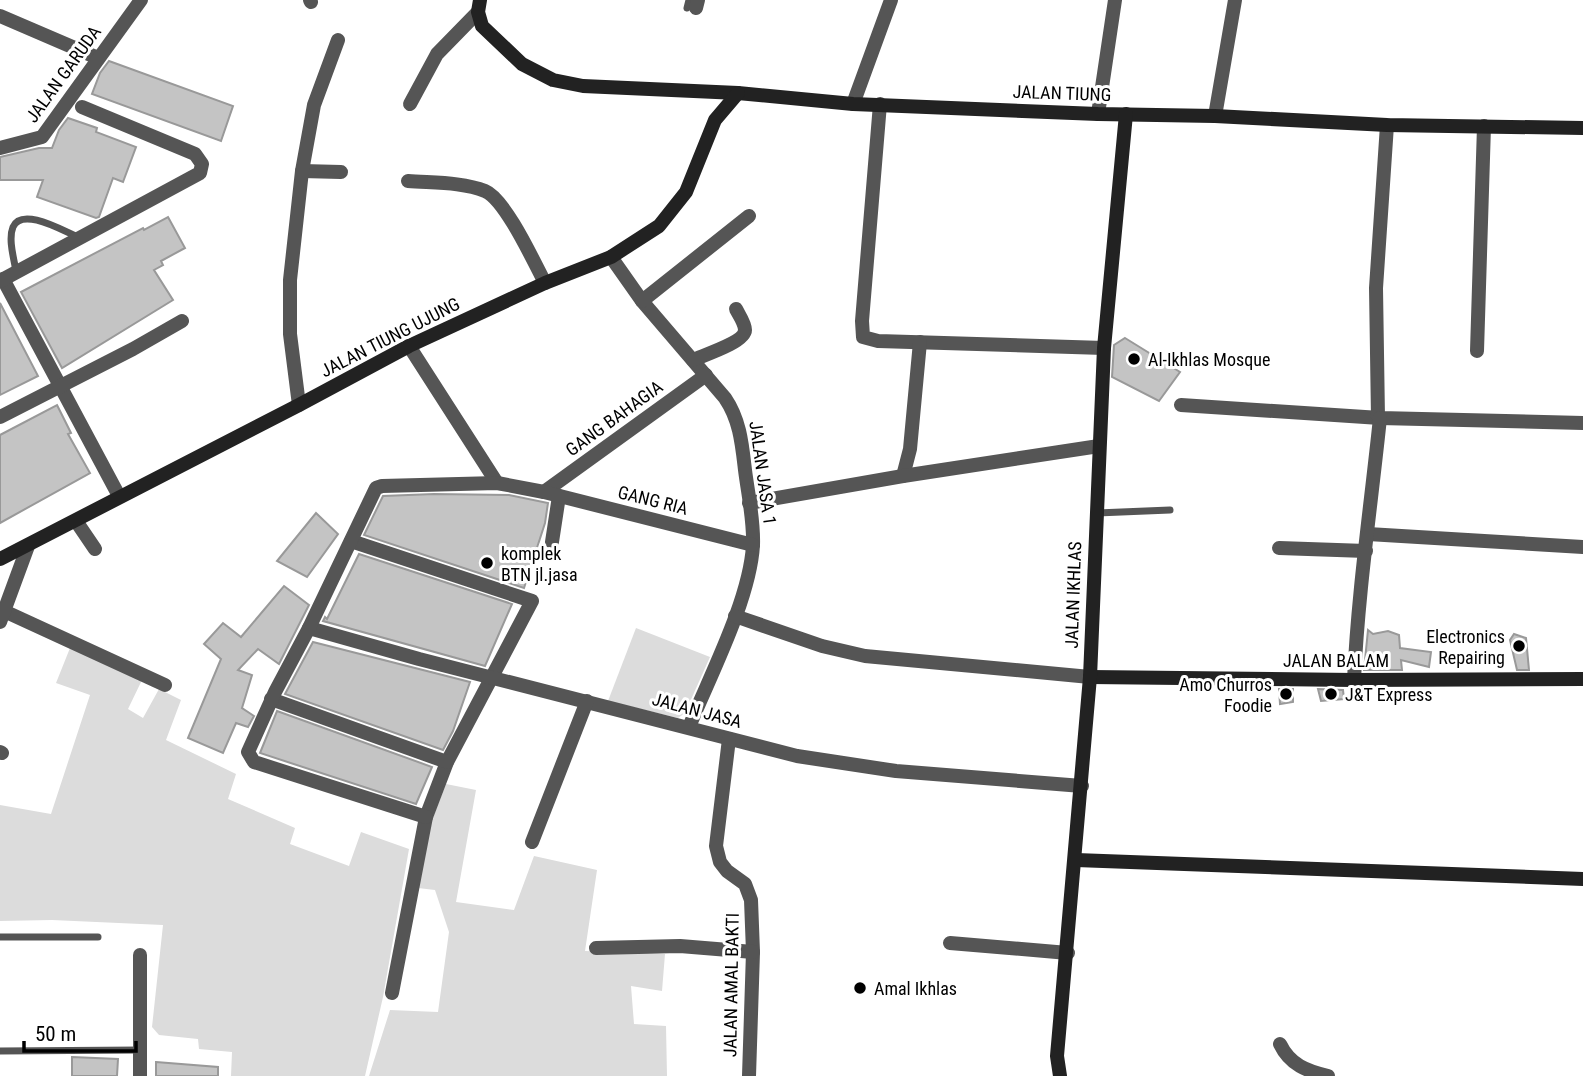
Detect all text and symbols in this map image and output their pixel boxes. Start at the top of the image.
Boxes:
street label: JALAN GARUDA [21,21,105,126]
street label: JALAN TIUNG [1012,81,1112,105]
street label: JALAN TIUNG UJUNG [317,293,463,381]
place label: Al-Ikhlas Mosque [1148,349,1270,370]
marker: Al-Ikhlas Mosque [1126,351,1142,367]
street label: GANG BAHAGIA [562,376,667,460]
street label: JALAN JASA 1 [745,420,781,526]
street label: GANG RIA [616,481,691,519]
street label: JALAN IKHLAS [1061,541,1085,649]
place label: komplek BTN jl.jasa [501,543,578,585]
marker: komplek BTN jl.jasa [479,555,495,571]
place label: Electronics Repairing [1426,626,1505,668]
marker: Electronics Repairing [1511,638,1527,654]
street label: JALAN BALAM [1283,650,1389,671]
place label: Amo Churros Foodie [1179,674,1272,716]
place label: J&T Express [1345,684,1433,705]
marker: Amo Churros Foodie [1278,686,1294,702]
marker: J&T Express [1323,686,1339,702]
street label: JALAN JASA [650,688,745,732]
street label: JALAN AMAL BAKTI [719,913,743,1057]
place label: Amal Ikhlas [874,978,957,999]
marker: Amal Ikhlas [852,980,868,996]
scale bar [24,1010,136,1054]
text: 50 m [35,1022,76,1046]

